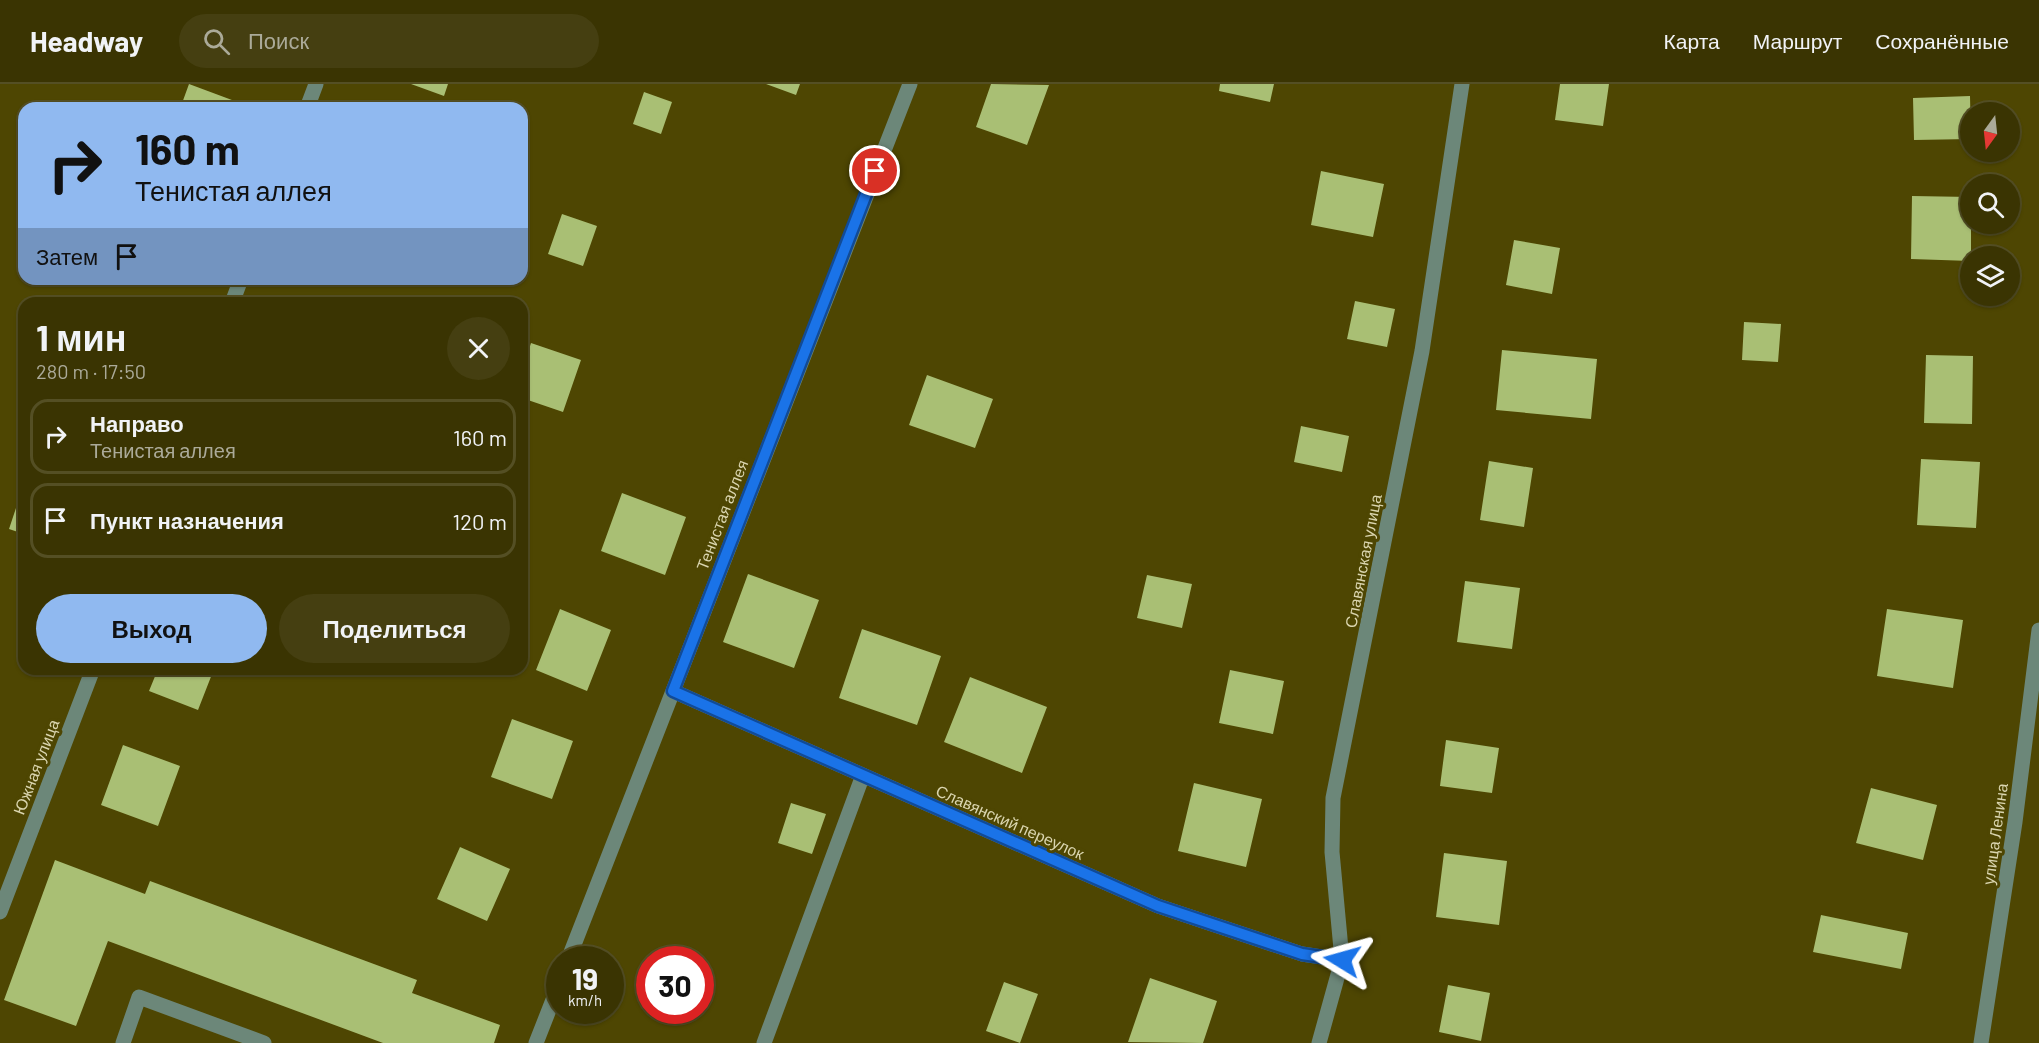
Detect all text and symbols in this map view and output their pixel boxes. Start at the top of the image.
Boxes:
search box [179,14,599,68]
text: Headway [30,24,143,58]
icon: search [200,25,233,58]
text: Поиск [248,27,309,53]
text: Карта [1664,28,1720,53]
text: Маршрут [1753,28,1842,53]
text: Сохранённые [1875,28,2009,53]
north arrow [1960,102,2020,162]
map controls [1960,102,2020,306]
text: 160 m [135,123,240,173]
icon: right [36,126,114,204]
pin [849,145,900,196]
icon: arrive [858,154,891,187]
text: Тенистая аллея [135,174,332,206]
button: search [1960,174,2020,234]
icon: arrive [110,240,143,273]
text: Затем [36,243,98,269]
button: layers [1960,246,2020,306]
text: 1 мин [36,315,126,358]
button: close [447,317,510,380]
text: 280 m · 17:50 [36,359,146,383]
text: Направо [90,410,184,436]
icon: right [39,420,72,453]
text: 160 m [453,424,507,450]
text: Тенистая аллея [90,438,236,462]
street label: Тенистая аллея [692,457,751,573]
street label: Славянская улица [1340,492,1385,629]
icon: arrive [39,504,72,537]
text: Пункт назначения [90,507,284,533]
text: 120 m [452,508,507,534]
button: Выход [36,594,267,663]
button: Поделиться [279,594,510,663]
street label: Южная улица [9,716,62,817]
street label: Славянский переулок [933,780,1088,863]
street label: улица Ленина [1978,782,2011,886]
position arrow [1310,928,1374,992]
speed limit sign: 30 [636,946,714,1024]
text: 19 [572,960,598,996]
text: km/h [568,991,602,1009]

